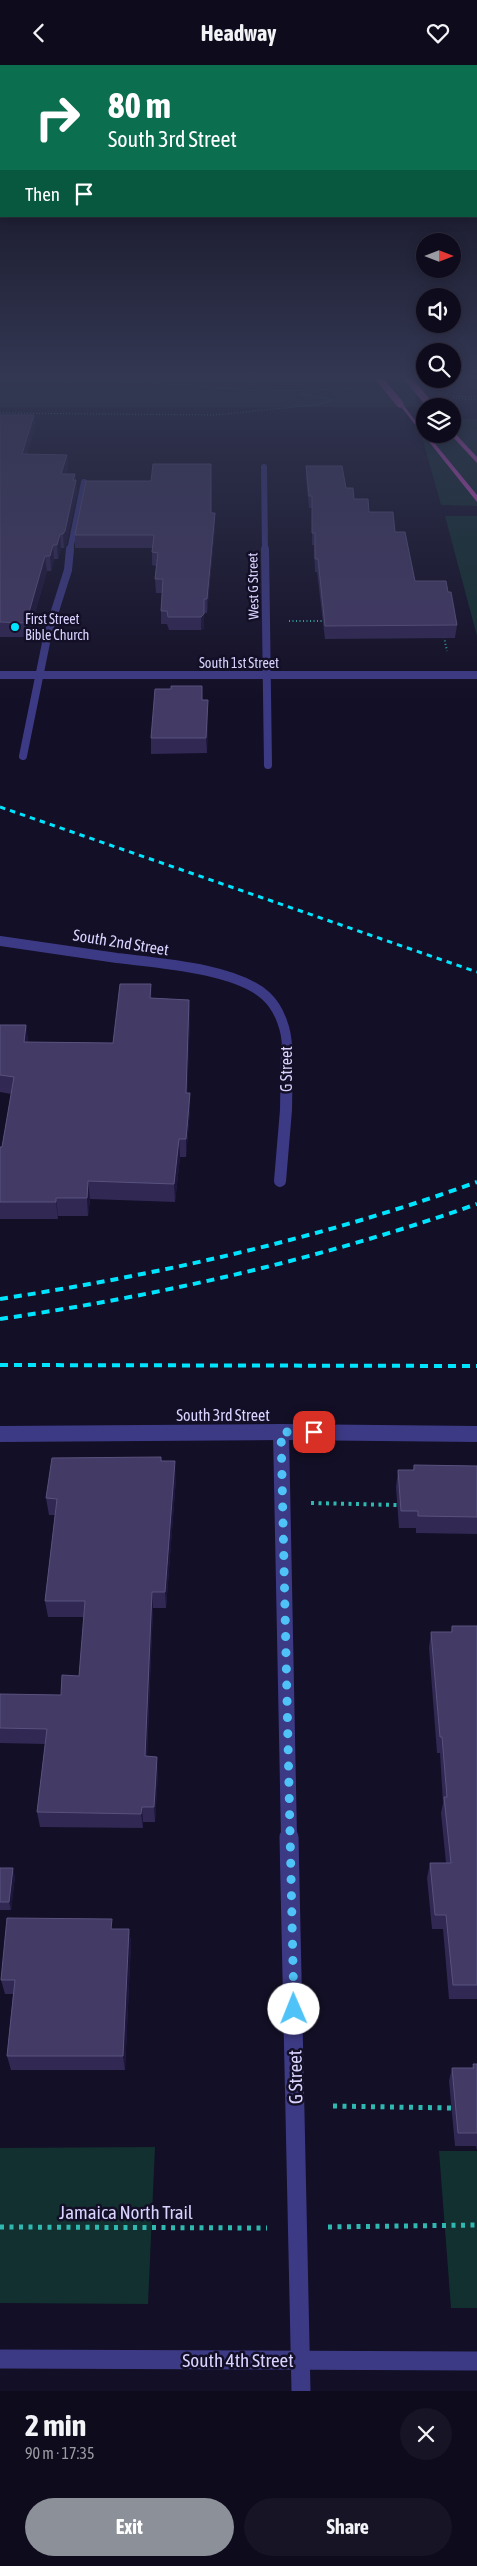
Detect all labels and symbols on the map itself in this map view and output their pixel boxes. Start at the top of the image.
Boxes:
north arrow [416,233,461,277]
street label: West G Street [244,552,262,620]
place label: First Street Bible Church [25,611,89,643]
marker: First Street Bible Church [9,621,21,633]
street label: South 1st Street [199,655,279,671]
street label: South 2nd Street [72,926,171,959]
street label: G Street [277,1046,295,1092]
street label: South 3rd Street [176,1406,270,1424]
pin [293,1411,335,1453]
position arrow [267,1982,319,2034]
street label: G Street [284,2050,306,2104]
street label: Jamaica North Trail [59,2201,193,2223]
street label: South 4th Street [182,2349,294,2371]

